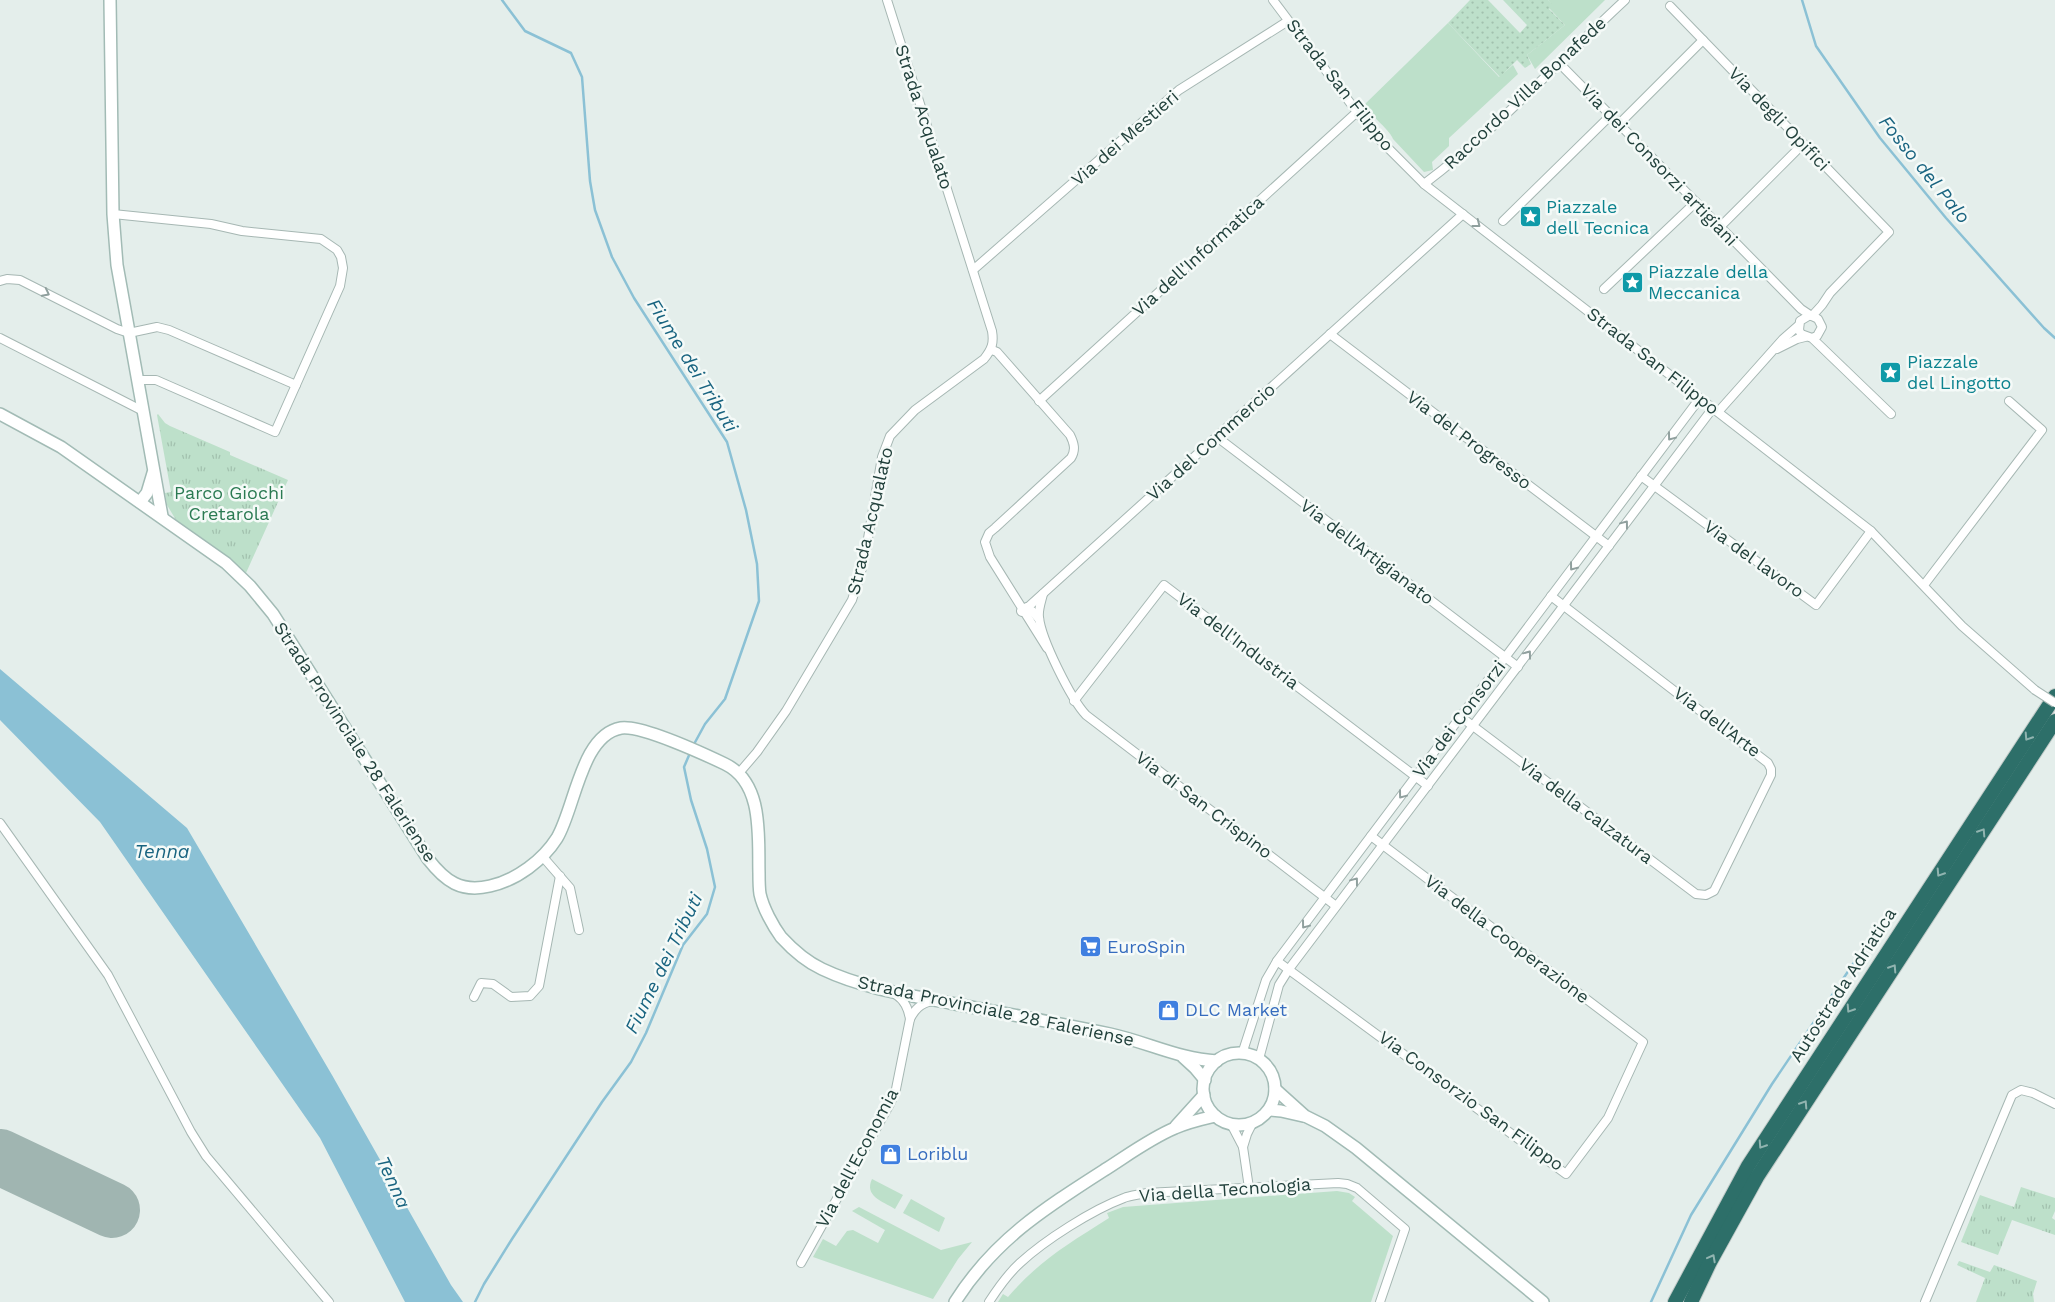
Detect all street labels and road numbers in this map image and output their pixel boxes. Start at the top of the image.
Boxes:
street label: Raccordo Villa Bonafede [1439,12,1610,173]
street label: Strada San Filippo [1282,14,1398,155]
street label: Strada Acqualato [891,42,958,192]
street label: Via degli Opifici [1724,62,1834,175]
street label: Via dei Consorzi artigiani [1576,79,1742,250]
street label: Via dei Mestieri [1067,85,1182,190]
street label: Via dell'Informatica [1128,191,1268,320]
street label: Strada San Filippo [1583,303,1724,419]
street label: Via del Commercio [1142,378,1279,505]
street label: Via del Progresso [1403,386,1536,493]
street label: Strada Acqualato [842,445,897,597]
street label: Via dell'Artigianato [1296,494,1438,609]
street label: Via del lavoro [1700,515,1808,602]
street label: Via dell'Industria [1173,588,1303,693]
street label: Strada Provinciale 28 Faleriense [270,618,441,866]
street label: Via dei Consorzi [1408,656,1509,781]
street label: Via dell'Arte [1670,682,1765,761]
street label: Via di San Crispino [1132,746,1277,863]
street label: Via della calzatura [1515,753,1657,868]
street label: Via della Cooperazione [1421,870,1594,1007]
street label: Autostrada Adriatica [1785,904,1900,1066]
street label: Strada Provinciale 28 Faleriense [856,971,1136,1050]
street label: Via Consorzio San Filippo [1375,1026,1568,1175]
street label: Via dell'Economia [811,1084,902,1231]
street label: Via della Tecnologia [1138,1173,1312,1206]

